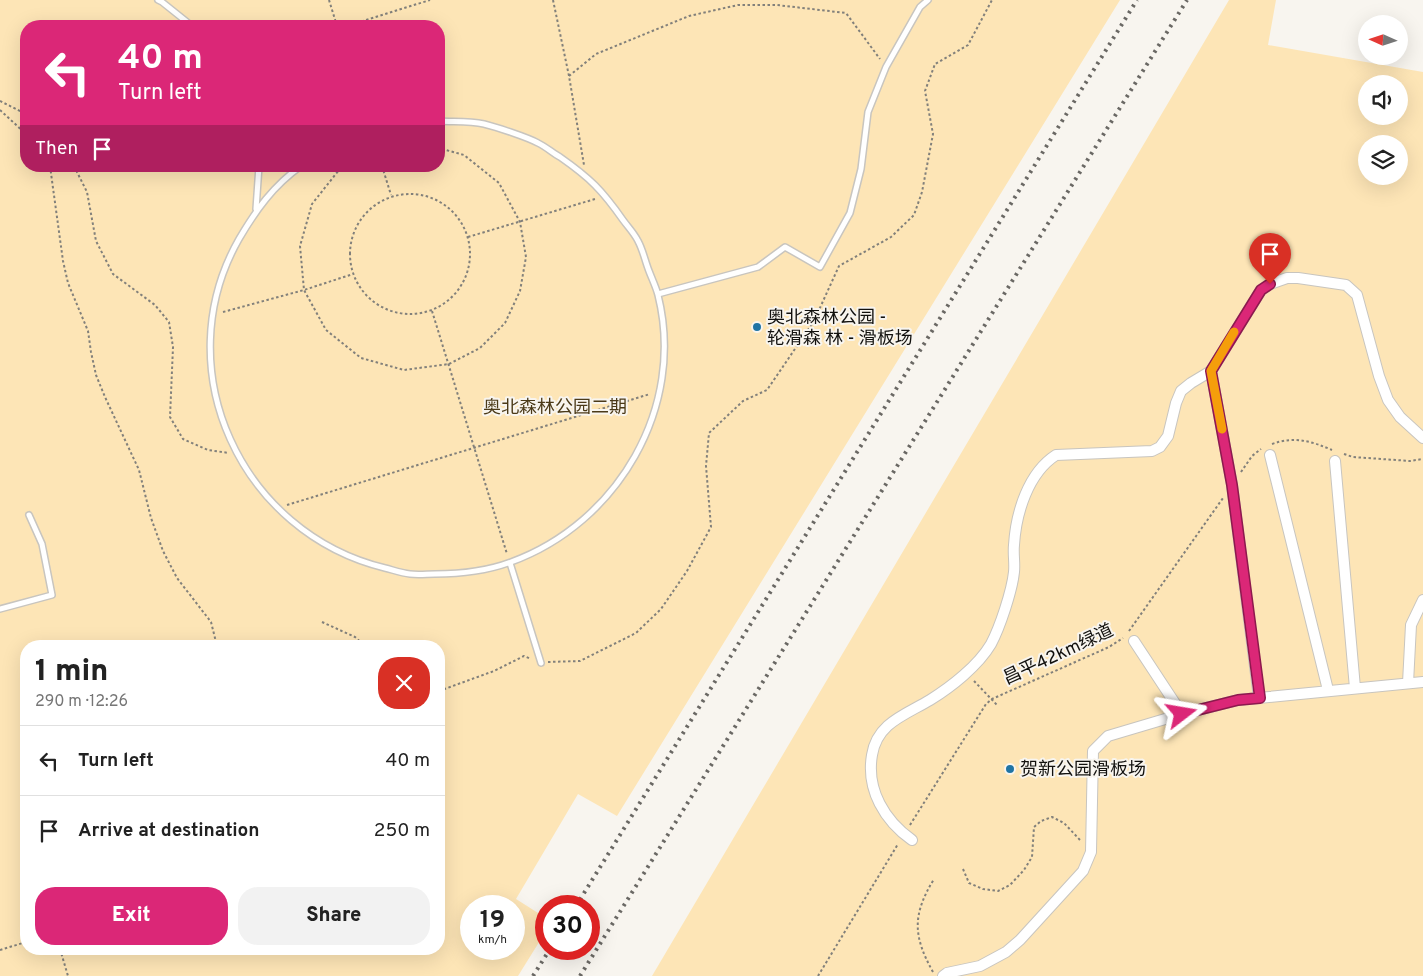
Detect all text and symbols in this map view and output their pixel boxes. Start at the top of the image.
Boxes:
north arrow [1358,15,1408,65]
map controls [1358,15,1408,185]
text: 40 m [118,37,203,81]
icon: left [35,40,100,105]
button: sound [1358,75,1408,125]
text: Turn left [118,80,201,107]
icon: arrive [88,135,116,163]
button: layers [1358,135,1408,185]
text: Then [35,137,78,161]
pin [1249,233,1291,284]
icon: arrive [1256,240,1284,268]
place label: 奥北森林公园 - 轮滑森 林 - 滑板场 [767,307,913,351]
marker: 奥北森林公园 - 轮滑森 林 - 滑板场 [751,321,763,333]
park label: 奥北森林公园二期 [483,397,627,420]
street label: 昌平42km绿道 [1000,620,1117,691]
text: 1 min [35,654,108,691]
button: close [378,657,430,709]
position arrow [1155,687,1207,739]
text: 290 m · 12:26 [35,692,128,712]
icon: left [35,747,63,775]
text: Turn left [78,749,154,773]
text: 40 m [385,749,430,773]
place label: 贺新公园滑板场 [1020,759,1146,782]
marker: 贺新公园滑板场 [1004,763,1016,775]
icon: arrive [35,817,63,845]
text: Arrive at destination [78,819,259,843]
text: 250 m [374,819,430,843]
button: Exit [35,887,228,945]
button: Share [238,887,430,945]
speed limit sign: 30 [535,895,600,960]
text: 19 [480,905,505,937]
text: km/h [478,932,507,948]

